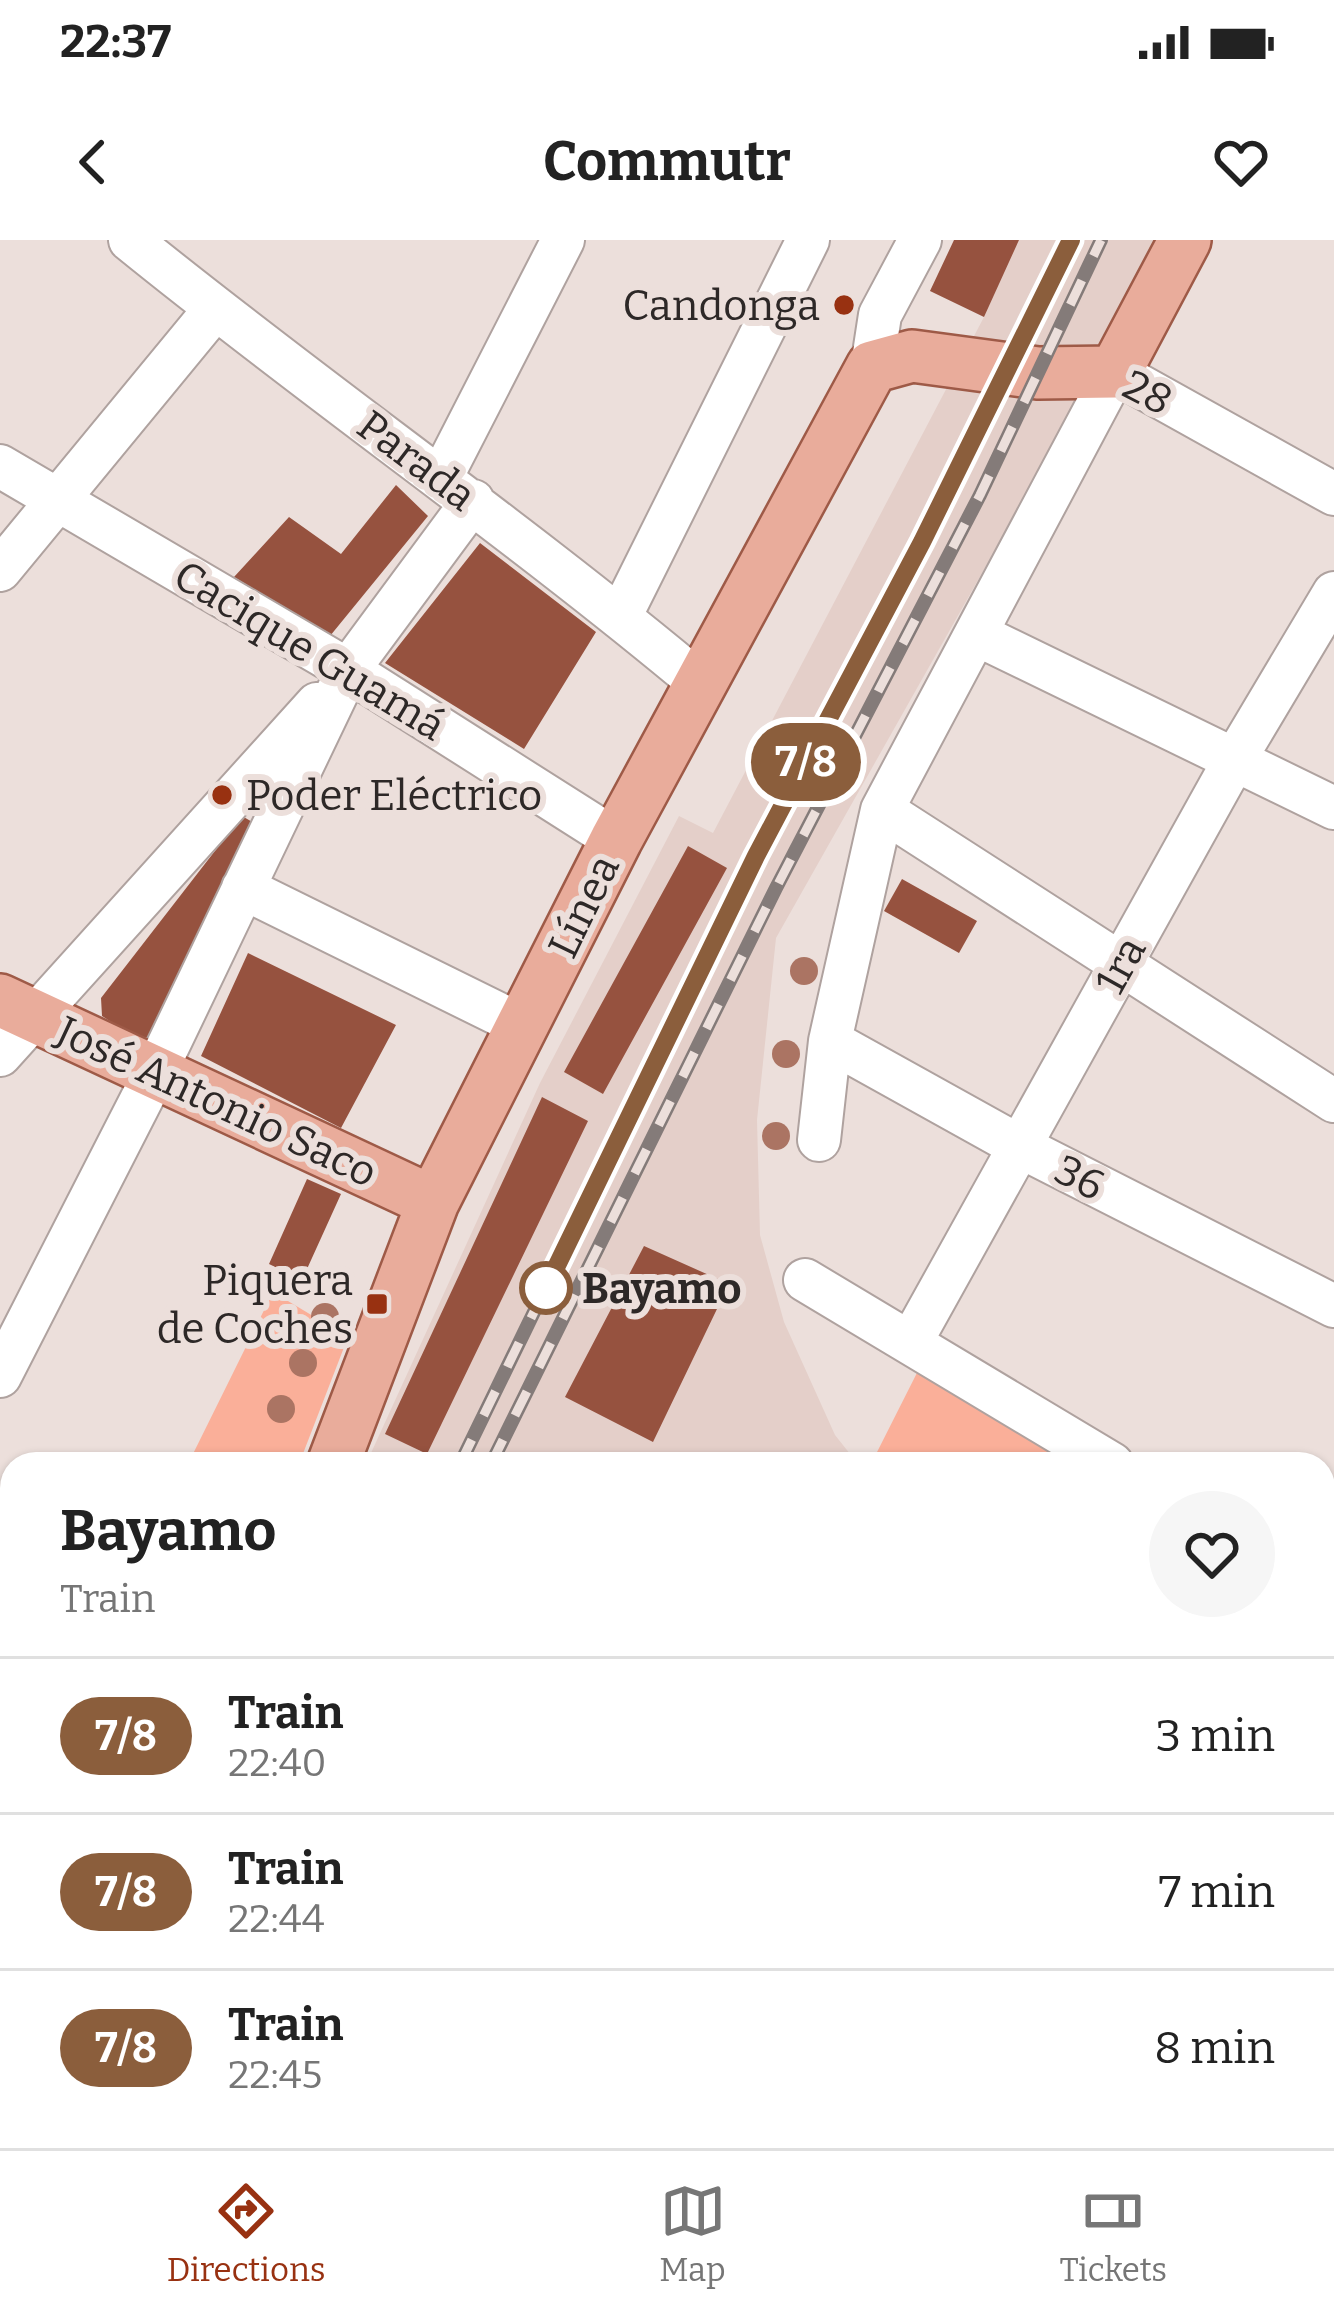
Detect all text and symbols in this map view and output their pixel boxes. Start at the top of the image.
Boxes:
text: 22:37 [60,15,171,69]
icon: back [60,129,126,195]
icon: heart [1208,129,1274,195]
text: Commutr [543,130,791,194]
place label: Candonga [623,281,820,331]
marker: Candonga [831,292,857,318]
street label: 28 [1115,360,1180,426]
street label: Parada [348,400,485,521]
street label: Cacique Guamá [165,550,454,751]
line badge: 7/8 [737,723,875,801]
text: 7/8 [775,737,837,787]
place label: Poder Eléctrico [246,771,542,821]
marker: Poder Eléctrico [209,782,235,808]
street label: Línea [538,847,630,966]
street label: 1ra [1085,928,1157,1003]
street label: José Antonio Saco [48,1005,384,1198]
street label: 36 [1047,1145,1113,1211]
place label: Piquera de Coches [157,1256,353,1354]
marker: Bayamo [521,1263,571,1313]
place label: Bayamo [582,1264,741,1314]
marker: Piquera de Coches [364,1291,390,1317]
button: heart [1149,1491,1275,1617]
text: Bayamo [60,1497,276,1565]
text: Train [60,1576,156,1622]
text: Train [228,1686,343,1740]
text: 3 min [1156,1709,1275,1763]
text: 7/8 [95,1711,157,1761]
text: 22:40 [228,1740,326,1786]
text: Train [228,1842,343,1896]
text: 7 min [1159,1865,1275,1919]
text: 7/8 [95,1867,157,1917]
text: 22:44 [228,1896,324,1942]
text: Train [228,1998,343,2052]
text: 8 min [1154,2021,1275,2075]
text: 7/8 [95,2023,157,2073]
text: 22:45 [228,2052,322,2098]
tab: Directions [167,2178,326,2290]
tab: Map [659,2178,726,2290]
tab: Tickets [1059,2178,1167,2290]

